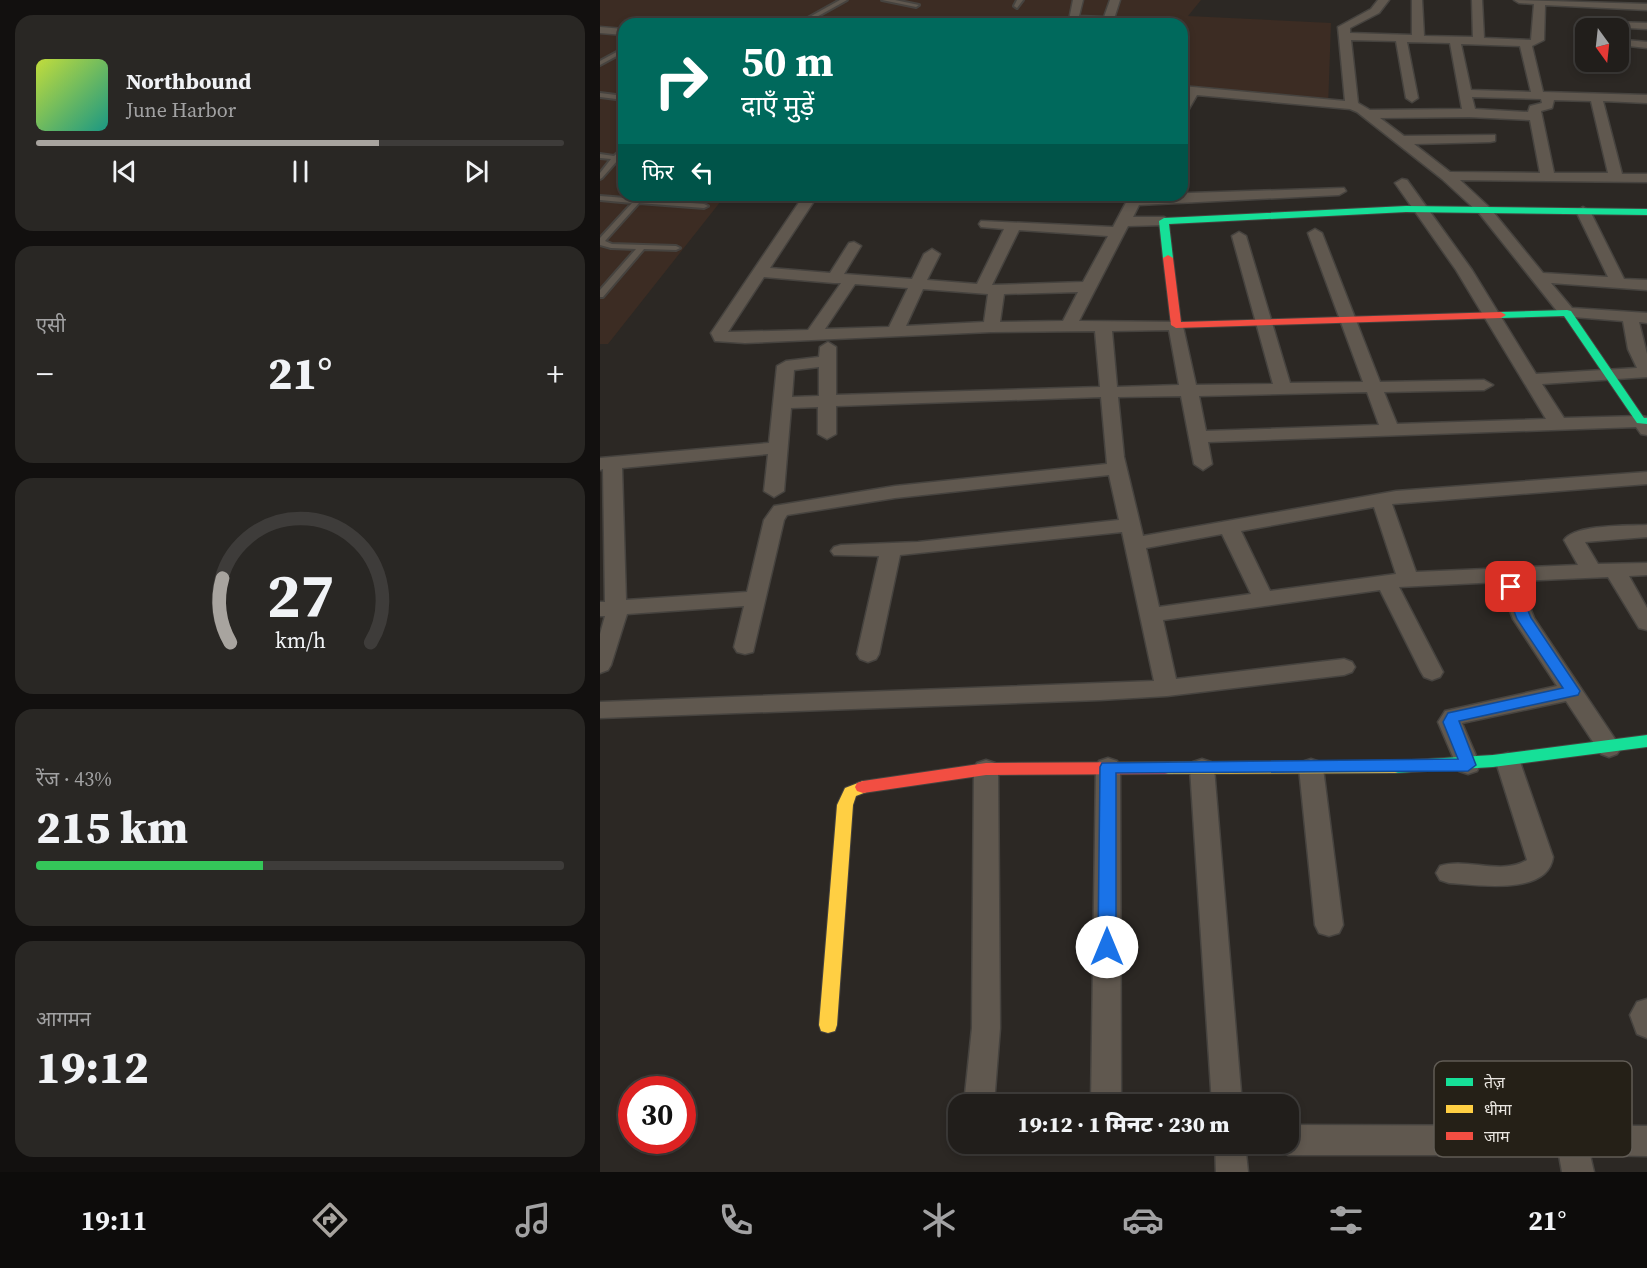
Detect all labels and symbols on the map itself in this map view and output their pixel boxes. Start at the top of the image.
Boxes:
north arrow [1575,18,1629,72]
pin [1485,561,1536,612]
position arrow [1075,915,1139,979]
legend [1434,1061,1632,1157]
text: तेज़ [1484,1071,1506,1093]
speed limit sign: 30 [618,1076,696,1154]
text: धीमा [1484,1098,1513,1120]
text: जाम [1484,1125,1510,1147]

